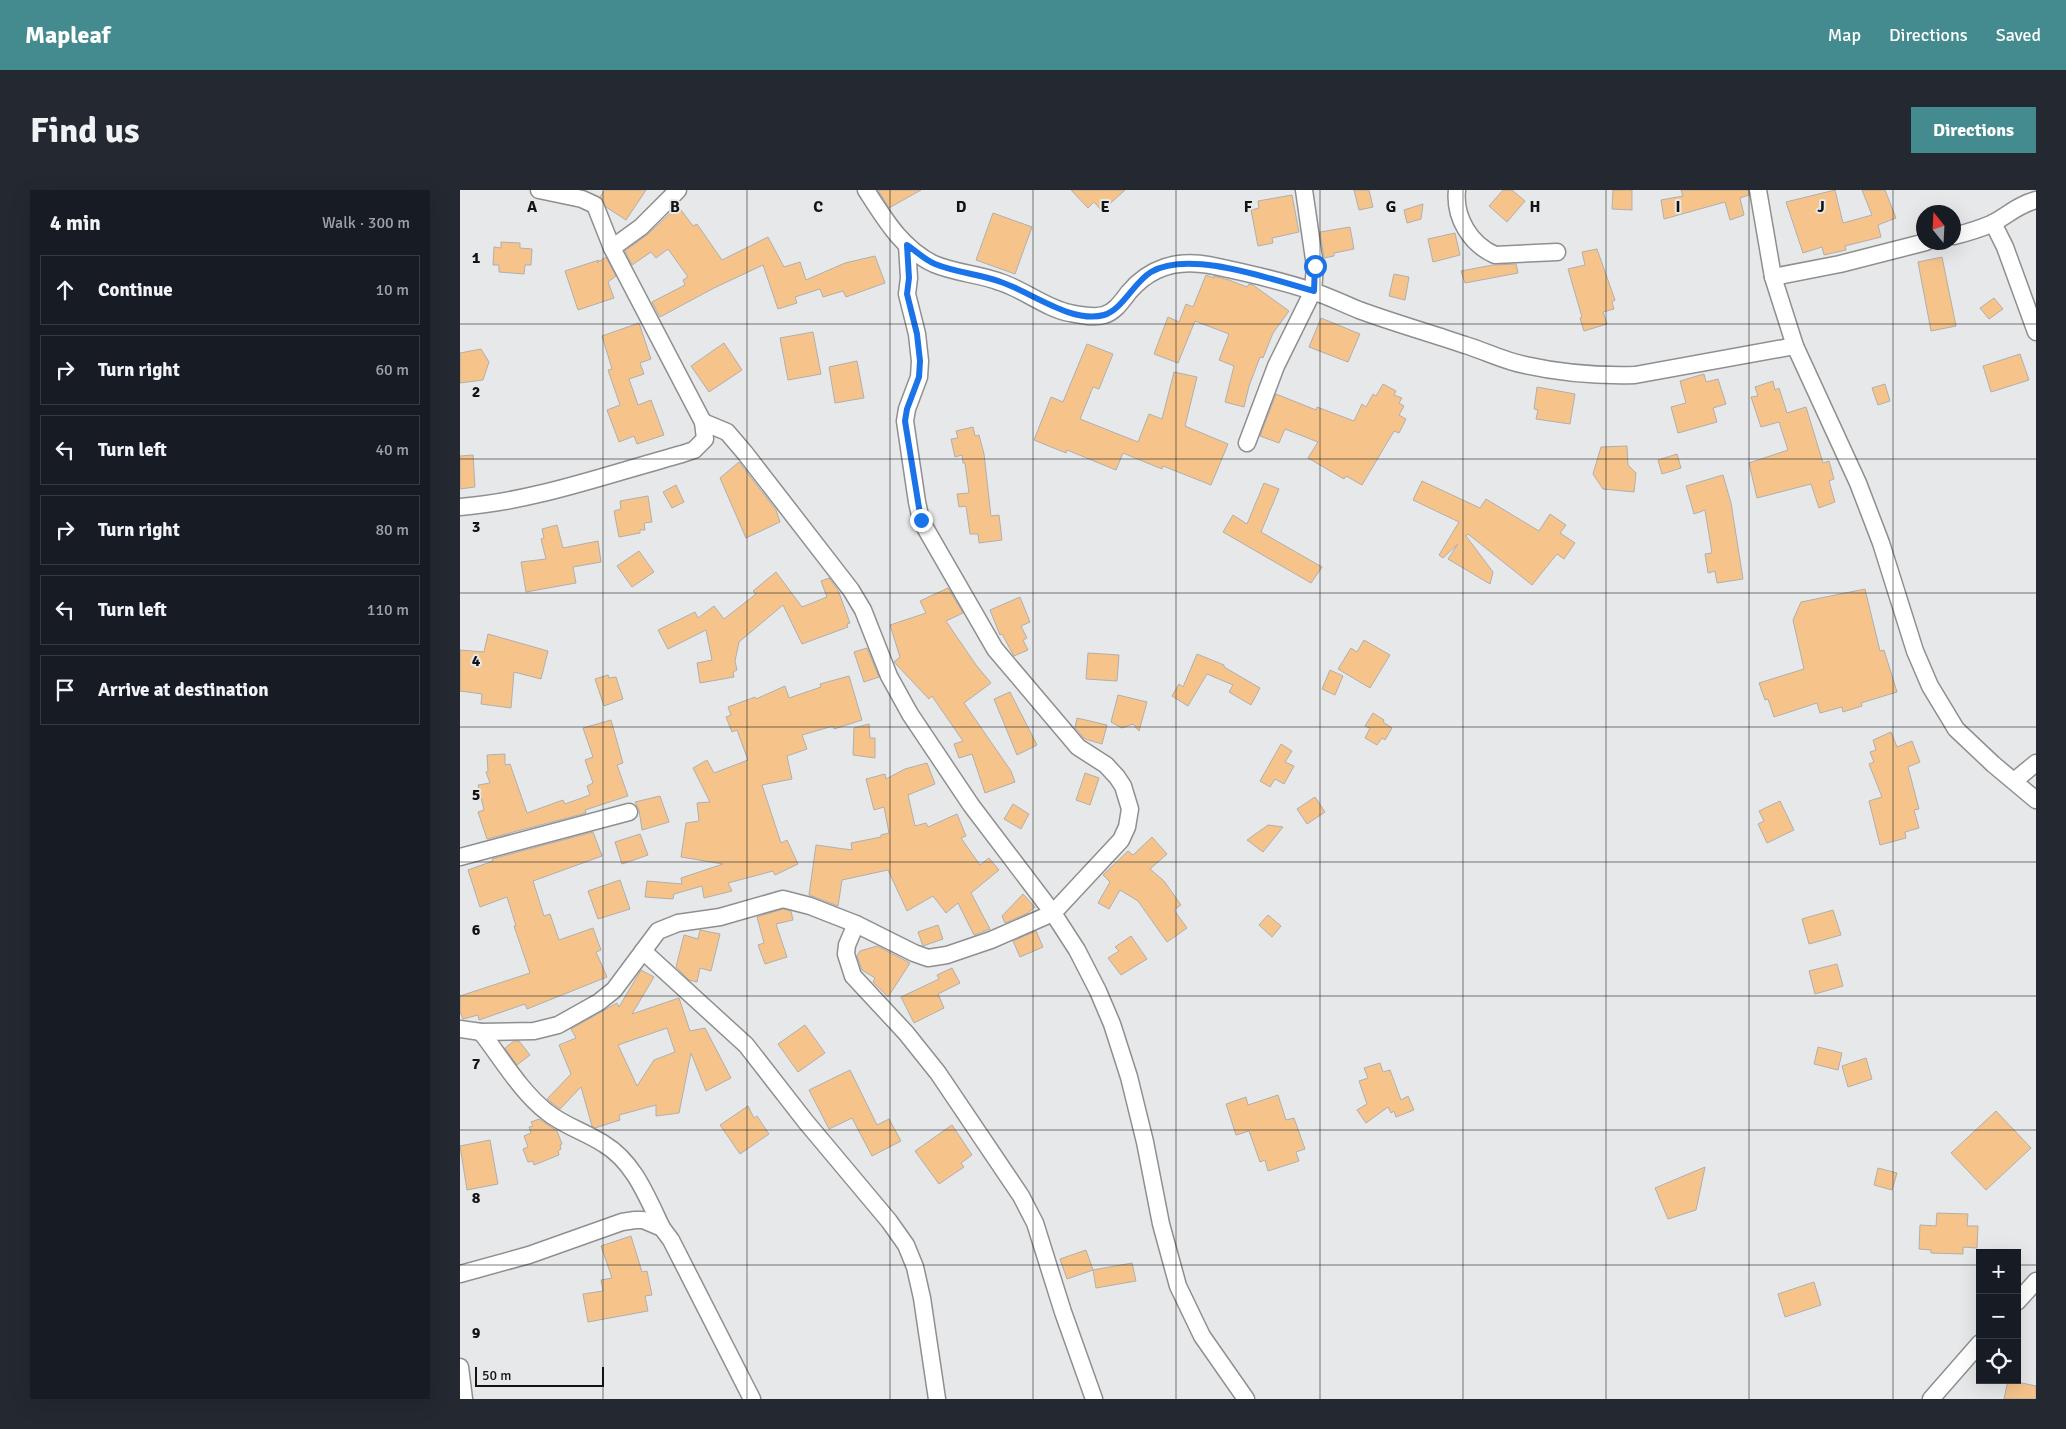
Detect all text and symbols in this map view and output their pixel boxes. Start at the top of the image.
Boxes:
text: Mapleaf [25,20,110,50]
text: Map [1828,24,1861,46]
text: Directions [1889,24,1968,46]
text: Saved [1996,24,2041,46]
button: Directions [1911,107,2036,153]
text: Find us [30,109,140,152]
text: A [527,197,538,217]
text: B [670,197,680,217]
text: C [813,197,823,217]
text: D [956,197,967,217]
text: E [1100,197,1110,217]
text: F [1244,197,1253,217]
text: G [1386,197,1396,217]
text: H [1530,197,1540,217]
text: I [1675,197,1681,217]
text: J [1817,197,1825,217]
north arrow [1916,205,1961,250]
text: 4 min [50,210,101,236]
text: Walk · 300 m [322,213,410,233]
text: 1 [472,248,481,268]
route start [1304,255,1327,278]
icon: ahead [51,276,79,304]
text: Continue [98,278,173,302]
text: 10 m [375,280,409,300]
icon: right [51,356,79,384]
text: Turn right [98,358,180,382]
text: 60 m [375,360,409,380]
text: 2 [472,382,480,402]
icon: left [51,436,79,464]
text: Turn left [98,438,167,462]
text: 40 m [375,440,409,460]
route end [910,509,933,532]
icon: right [51,516,79,544]
text: 3 [472,517,480,537]
text: Turn right [98,518,180,542]
text: 80 m [375,520,409,540]
icon: left [51,596,79,624]
text: Turn left [98,598,167,622]
text: 110 m [367,600,409,620]
text: 4 [472,651,481,671]
icon: arrive [51,676,79,704]
text: Arrive at destination [98,678,269,702]
text: 5 [472,785,480,805]
text: 6 [472,920,481,940]
text: 7 [472,1054,481,1074]
text: 8 [472,1188,481,1208]
map controls [1976,1249,2021,1384]
button: + [1976,1249,2021,1294]
button: − [1976,1294,2021,1339]
text: 9 [472,1323,481,1343]
button: locate [1976,1339,2021,1384]
scale bar [475,1364,604,1387]
text: 50 m [482,1367,511,1384]

